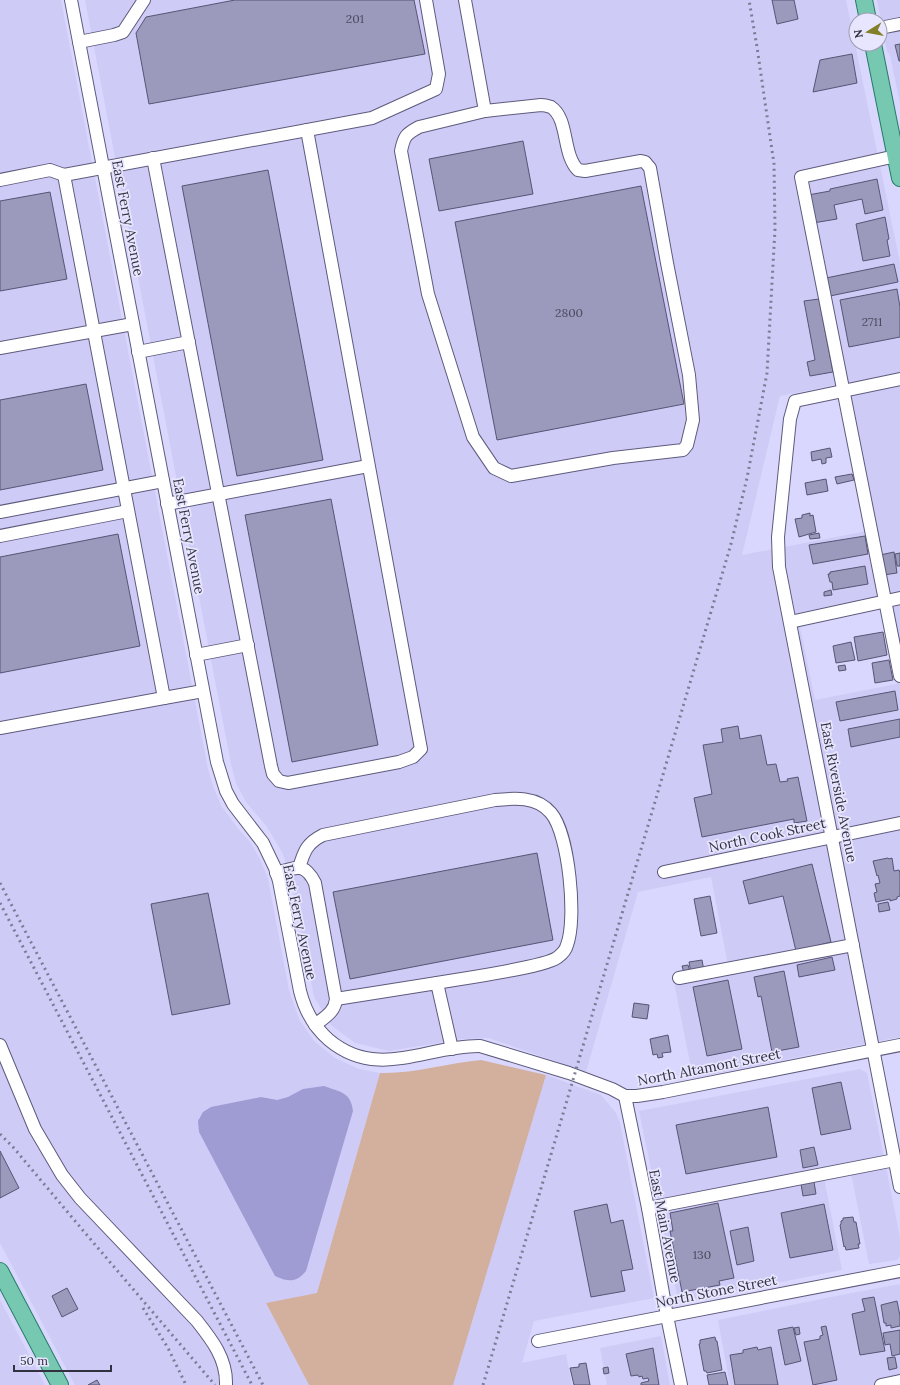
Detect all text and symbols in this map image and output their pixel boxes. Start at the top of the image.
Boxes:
house number: 201 [346,11,364,26]
north arrow [848,12,888,52]
text: N [850,28,866,39]
street label: East Ferry Avenue [108,159,148,278]
house number: 2800 [555,305,583,320]
house number: 2711 [862,314,882,329]
street label: East Ferry Avenue [169,477,209,596]
street label: East Riverside Avenue [817,720,862,864]
street label: North Cook Street [707,814,828,856]
street label: East Ferry Avenue [279,863,321,982]
street label: North Altamont Street [636,1044,783,1090]
street label: East Main Avenue [645,1168,685,1285]
house number: 130 [693,1247,711,1262]
street label: North Stone Street [654,1270,779,1312]
scale bar [14,1347,111,1373]
text: 50 m [20,1353,48,1368]

